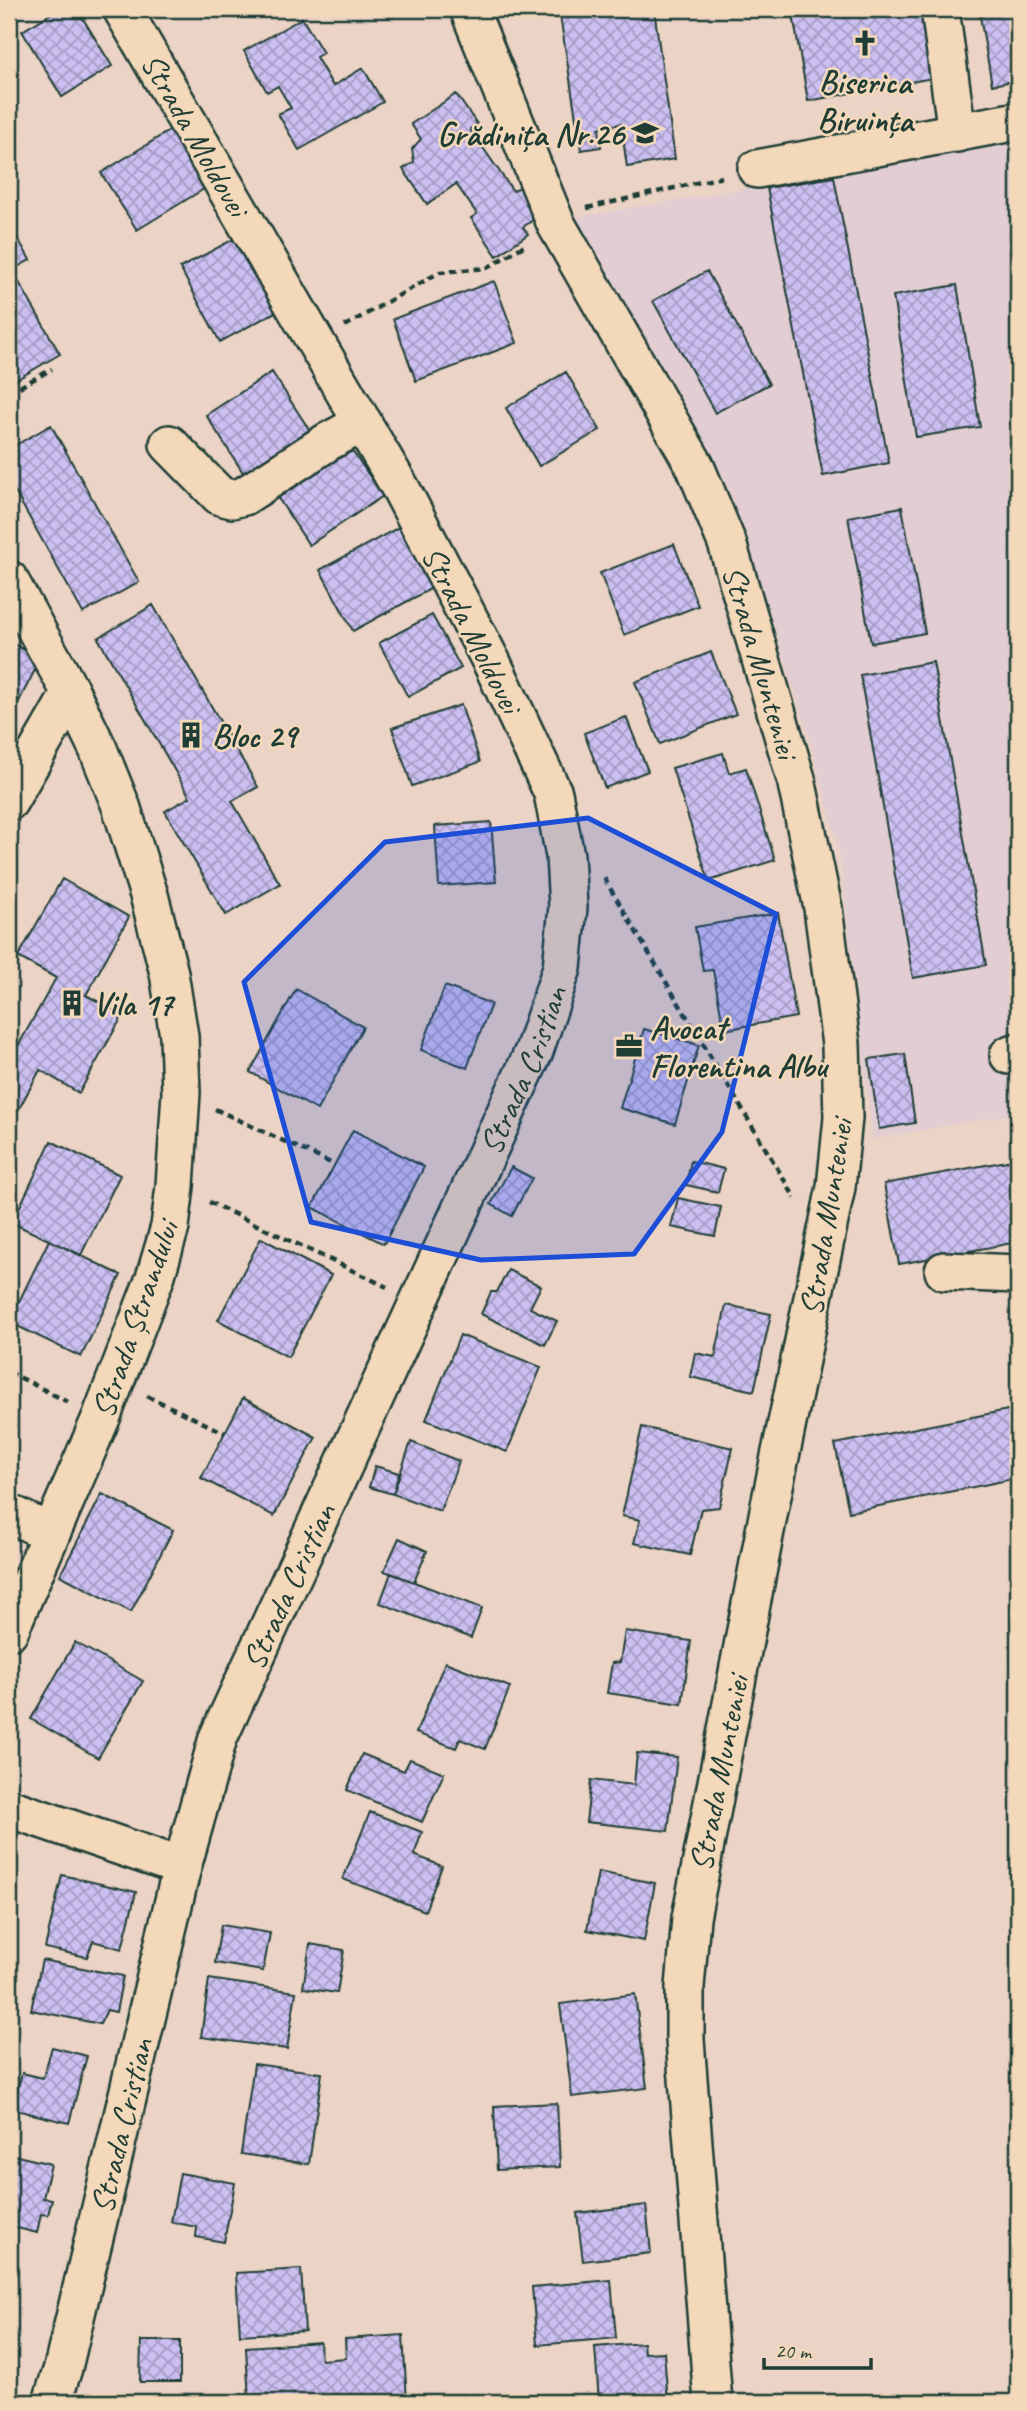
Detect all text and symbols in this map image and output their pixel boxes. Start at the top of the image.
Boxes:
church icon: Biserica Biruința [850,28,880,58]
street label: Strada Moldovei [132,45,261,227]
place label: Biserica Biruința [817,61,915,141]
place label: Grădinița Nr.26 [437,113,626,155]
school or university icon: Grădinița Nr.26 [630,118,660,148]
street label: Strada Moldovei [412,539,534,723]
street label: Strada Munteniei [713,561,810,767]
place label: Bloc 29 [212,715,300,757]
building icon: Bloc 29 [176,720,206,750]
street label: Strada Cristian [469,980,577,1161]
place label: Vila 17 [93,983,176,1025]
building icon: Vila 17 [57,988,87,1018]
place label: Avocat Florentina Albu [650,1007,830,1087]
office icon: Avocat Florentina Albu [614,1031,644,1061]
street label: Strada Munteniei [790,1112,863,1318]
street label: Strada Ștrandului [82,1212,189,1423]
street label: Strada Cristian [233,1496,346,1676]
street label: Strada Munteniei [679,1668,759,1875]
street label: Strada Cristian [81,2033,163,2217]
scale bar [764,2327,871,2371]
text: 20 m [775,2338,813,2364]

